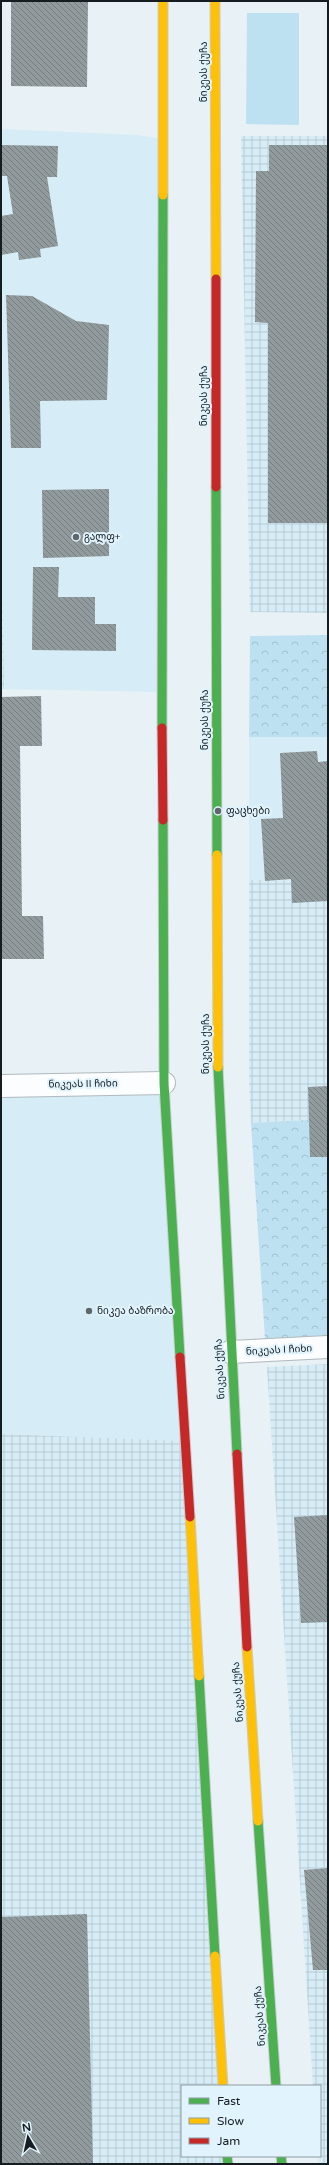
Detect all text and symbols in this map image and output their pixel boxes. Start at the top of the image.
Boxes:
street label: ნიკეას ქუჩა [198,42,210,102]
street label: ნიკეას ქუჩა [198,366,210,426]
place label: გალფ+ [84,531,121,543]
marker: გალფ+ [71,532,81,542]
street label: ნიკეას ქუჩა [199,690,211,750]
place label: ფაცხები [226,805,270,817]
marker: ფაცხები [213,806,223,816]
street label: ნიკეას ქუჩა [200,1014,212,1074]
street label: ნიკეას II ჩიხი [48,1077,118,1091]
place label: ნიკეა ბაზრობა [97,1305,173,1317]
marker: ნიკეა ბაზრობა [84,1306,94,1316]
street label: ნიკეას ქუჩა [212,1338,228,1400]
street label: ნიკეას I ჩიხი [246,1342,313,1358]
street label: ნიკეას ქუჩა [230,1661,246,1723]
street label: ნიკეას ქუჩა [252,1985,268,2047]
legend [181,2085,321,2157]
text: Fast [217,2094,241,2108]
text: Slow [217,2114,244,2128]
north arrow [8,2117,48,2157]
text: N [21,2121,32,2135]
text: Jam [217,2134,240,2148]

